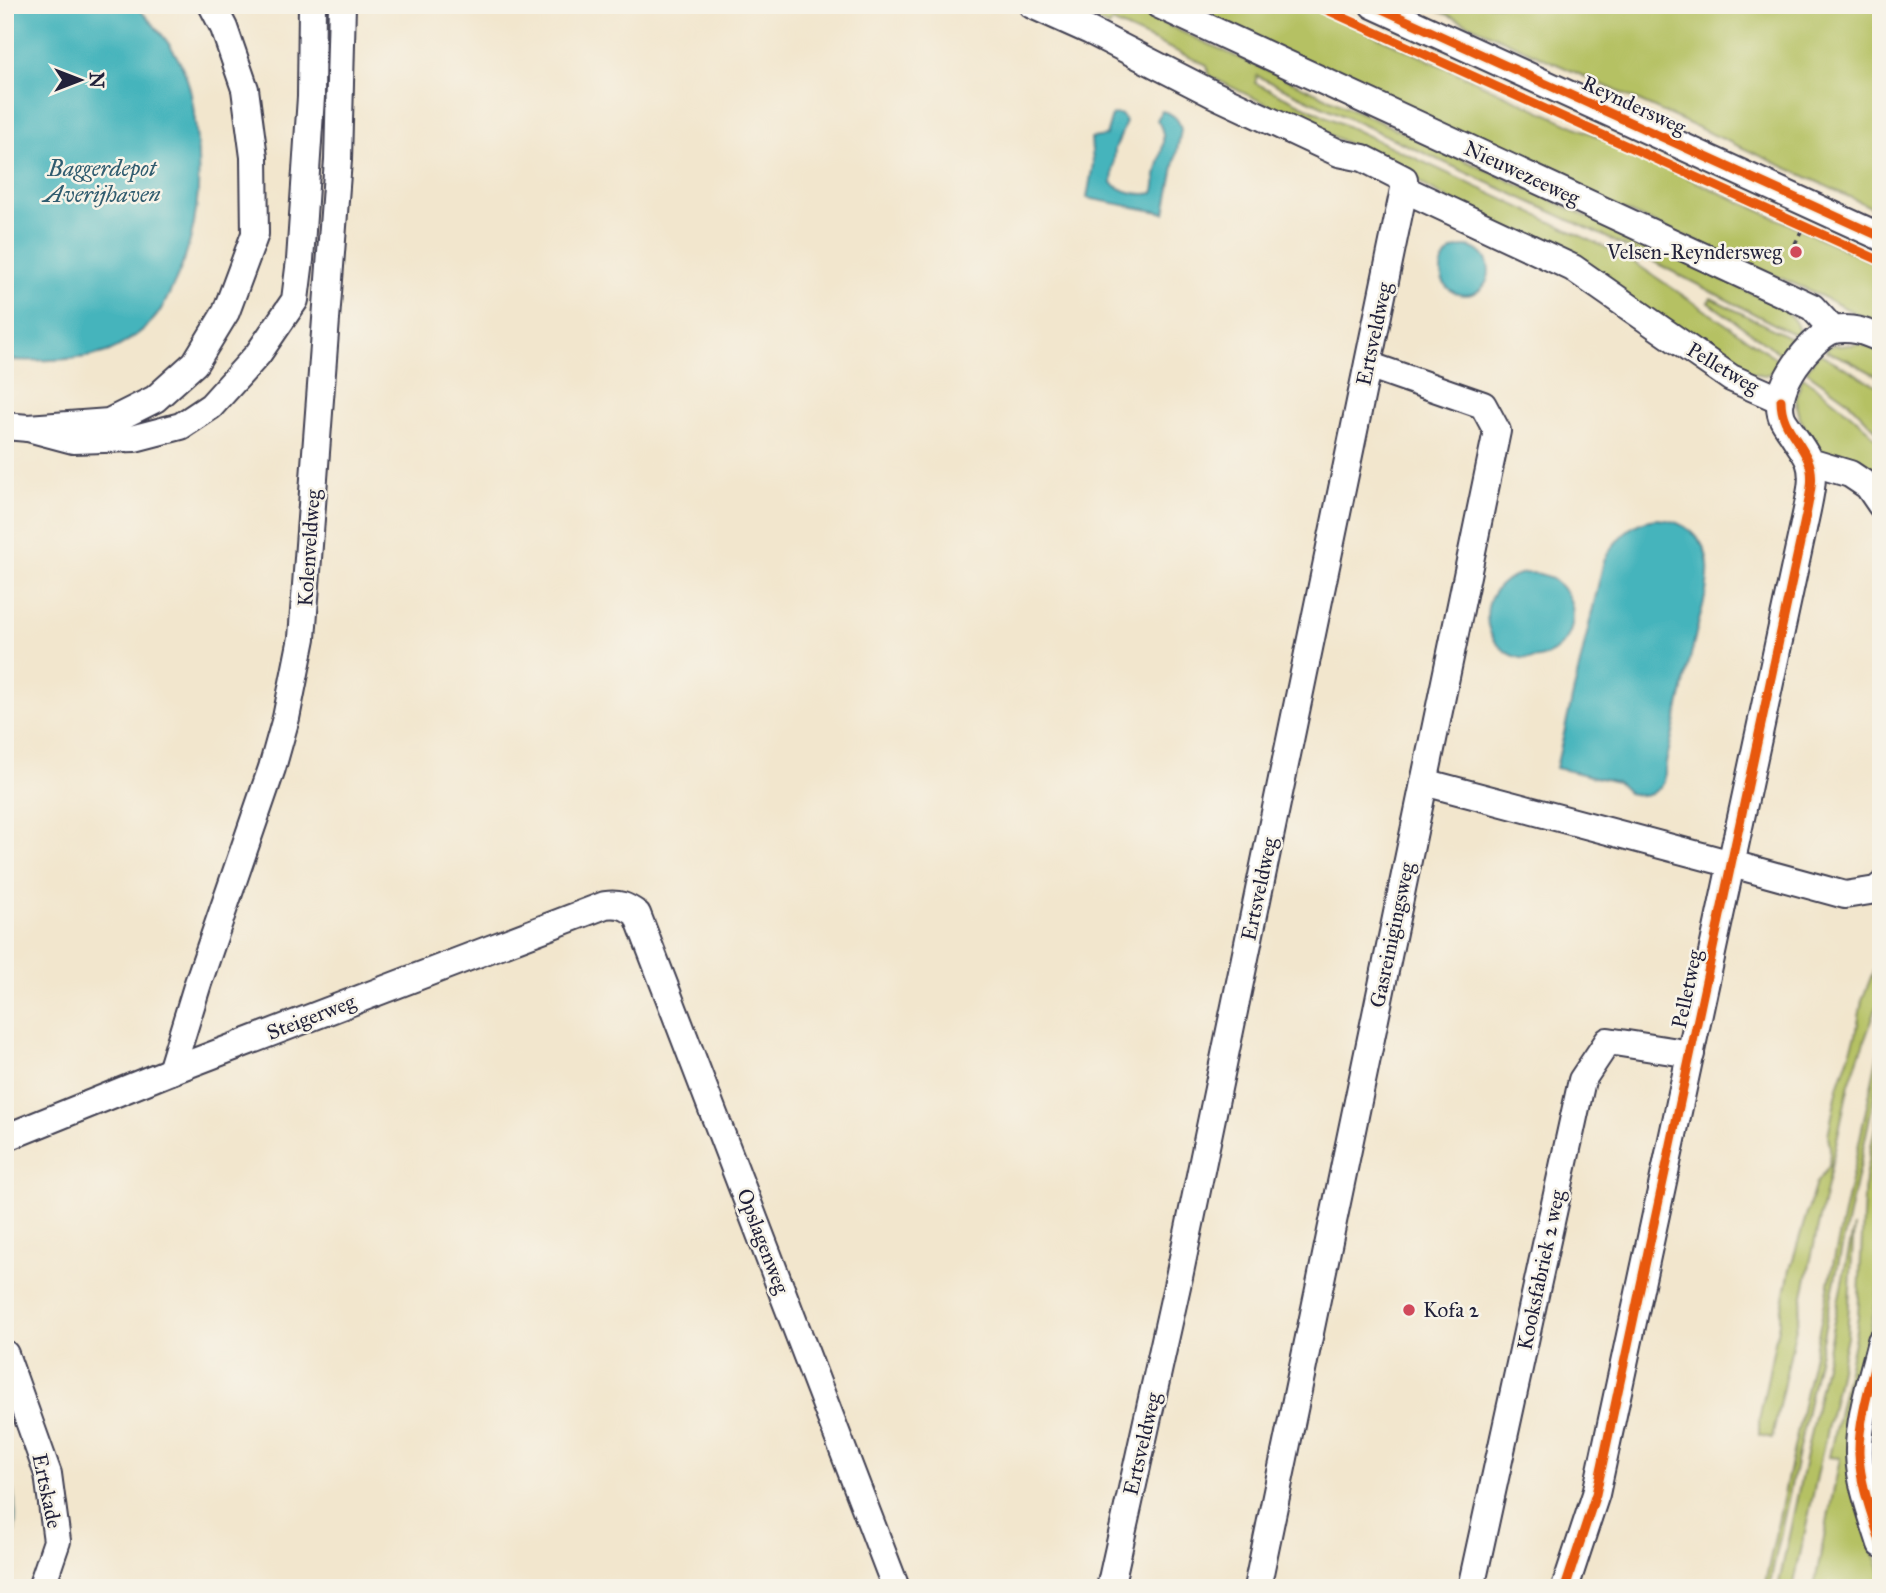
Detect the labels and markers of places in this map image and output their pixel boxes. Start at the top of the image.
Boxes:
place label: Velsen-Reyndersweg [1606,239,1782,265]
marker: Velsen-Reyndersweg [1788,244,1804,260]
place label: Kofa 2 [1423,1297,1480,1323]
marker: Kofa 2 [1401,1302,1417,1318]

